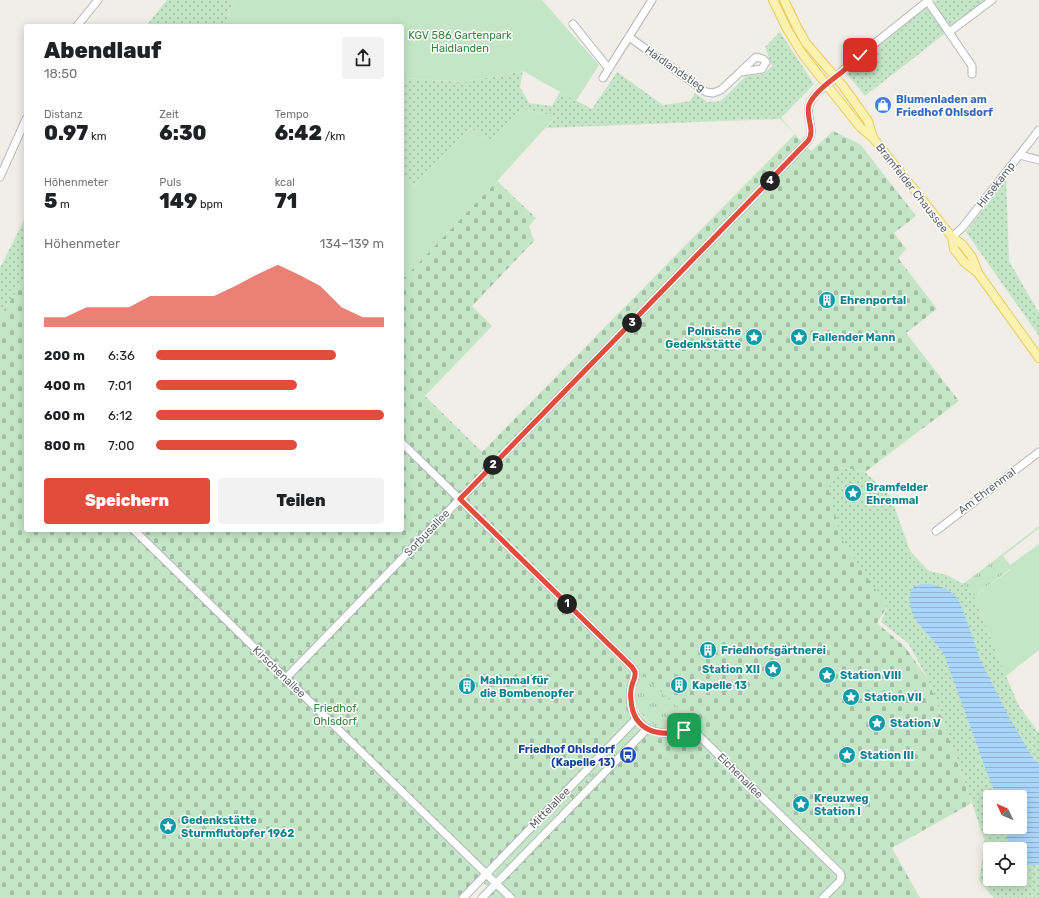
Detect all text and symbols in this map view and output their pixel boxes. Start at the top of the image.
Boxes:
park label: KGV 586 Gartenpark Haidlanden [408,29,512,55]
text: Abendlauf [44,37,161,64]
button: share [342,37,384,79]
pin [843,38,877,72]
street label: Haidlandstieg [642,43,708,95]
icon: check [849,44,871,66]
text: 18:50 [44,66,77,81]
place label: Blumenladen am Friedhof Ohlsdorf [896,93,993,119]
shop icon: Blumenladen am Friedhof Ohlsdorf [873,95,893,115]
text: Distanz [44,108,82,121]
text: Zeit [159,108,179,121]
text: Tempo [275,108,309,121]
text: 0.97 [44,121,88,145]
text: 6:30 [159,121,207,145]
text: 6:42 [275,121,322,145]
text: km [88,130,106,143]
text: /km [322,130,345,143]
street label: Bramfelder Chaussee [873,141,951,235]
street label: Hirsekamp [974,160,1018,210]
pin: 4 [760,171,780,191]
text: 4 [766,174,774,187]
text: Höhenmeter [44,176,108,189]
text: Puls [159,176,181,189]
text: kcal [275,176,295,189]
text: 5 [44,189,57,213]
text: 149 [159,189,197,213]
text: 71 [275,189,297,213]
text: m [57,198,70,211]
text: bpm [197,198,223,211]
text: Höhenmeter [44,236,120,251]
text: 134–139 m [320,236,384,251]
building icon: Ehrenportal [817,290,837,310]
place label: Ehrenportal [840,294,906,307]
pin: 3 [622,313,642,333]
text: 3 [628,316,636,329]
place label: Polnische Gedenkstätte [665,325,741,351]
place icon: Polnische Gedenkstätte [744,327,764,347]
place icon: Fallender Mann [789,327,809,347]
place label: Fallender Mann [812,331,895,344]
text: 200 m [44,348,85,363]
text: 6:36 [108,348,135,363]
text: 400 m [44,378,85,393]
text: 7:01 [108,378,132,393]
text: 600 m [44,408,85,423]
text: 6:12 [108,408,132,423]
text: 800 m [44,438,85,453]
text: 7:00 [108,438,135,453]
pin: 2 [483,455,503,475]
text: 2 [489,458,497,471]
street label: Am Ehrenmal [956,465,1018,517]
button: Speichern [44,478,210,524]
button: Teilen [218,478,384,524]
place label: Bramfelder Ehrenmal [866,481,928,507]
place icon: Bramfelder Ehrenmal [843,483,863,503]
street label: Sorbusallee [402,507,452,559]
pin: 1 [557,594,577,614]
text: 1 [564,597,570,610]
building icon: Friedhofsgärtnerei [698,640,718,660]
street label: Kirschenallee [250,644,308,700]
place label: Friedhofsgärtnerei [721,644,826,657]
place icon: Station XII [763,659,783,679]
place label: Station XII [702,663,760,676]
place icon: Station VIII [817,665,837,685]
place label: Station VIII [840,669,901,682]
place label: Mahnmal für die Bombenopfer [480,674,574,700]
building icon: Kapelle 13 [669,675,689,695]
building icon: Mahnmal für die Bombenopfer [457,676,477,696]
place label: Kapelle 13 [692,679,747,692]
place icon: Station VII [841,687,861,707]
place label: Station VII [864,691,922,704]
park label: Friedhof Ohlsdorf [313,702,358,728]
pin [667,713,701,747]
place icon: Station V [867,713,887,733]
place label: Station V [890,717,941,730]
icon: arrive [673,719,695,741]
place label: Friedhof Ohlsdorf (Kapelle 13) [518,743,615,769]
bus stop icon: Friedhof Ohlsdorf (Kapelle 13) [618,745,638,765]
place icon: Station III [837,745,857,765]
place label: Station III [860,749,914,762]
street label: Eichenallee [715,751,765,801]
street label: Mittelallee [527,785,573,831]
north arrow [983,790,1027,834]
map controls [983,790,1027,886]
place label: Kreuzweg Station I [814,792,868,818]
place icon: Kreuzweg Station I [791,794,811,814]
place label: Gedenkstätte Sturmflutopfer 1962 [181,814,294,840]
place icon: Gedenkstätte Sturmflutopfer 1962 [158,816,178,836]
button: locate [983,842,1027,886]

